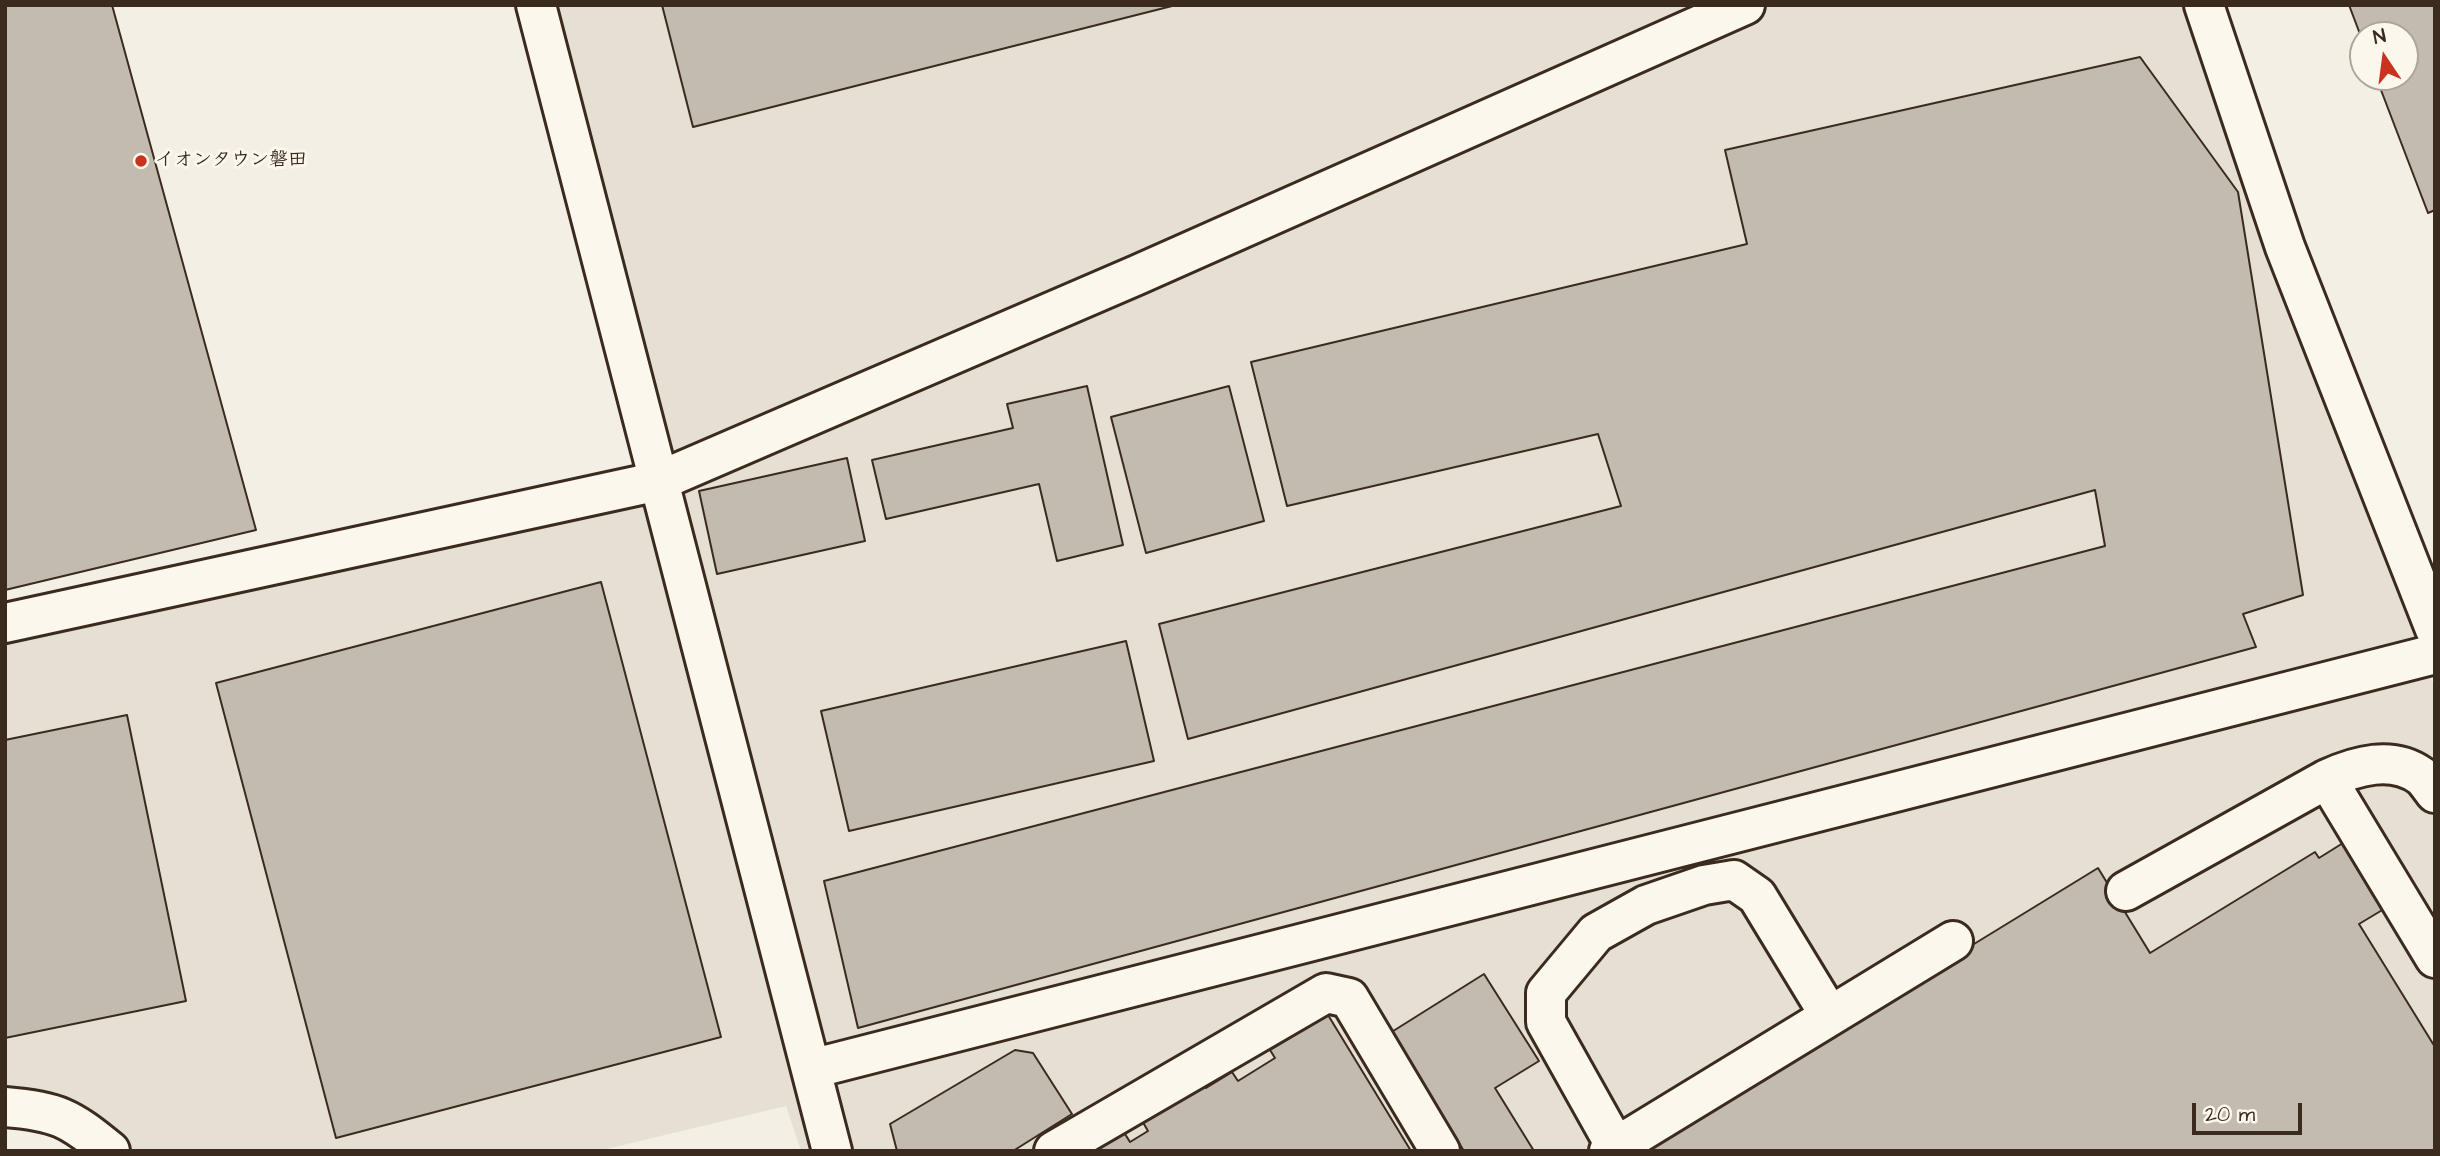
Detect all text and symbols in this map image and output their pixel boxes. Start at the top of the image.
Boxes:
north arrow [2349,21,2419,91]
text: N [2371,23,2388,51]
place label: イオンタウン磐田 [155,150,307,172]
marker: イオンタウン磐田 [133,153,149,169]
scale bar [2195,1090,2305,1134]
text: 20 m [2205,1100,2255,1129]

